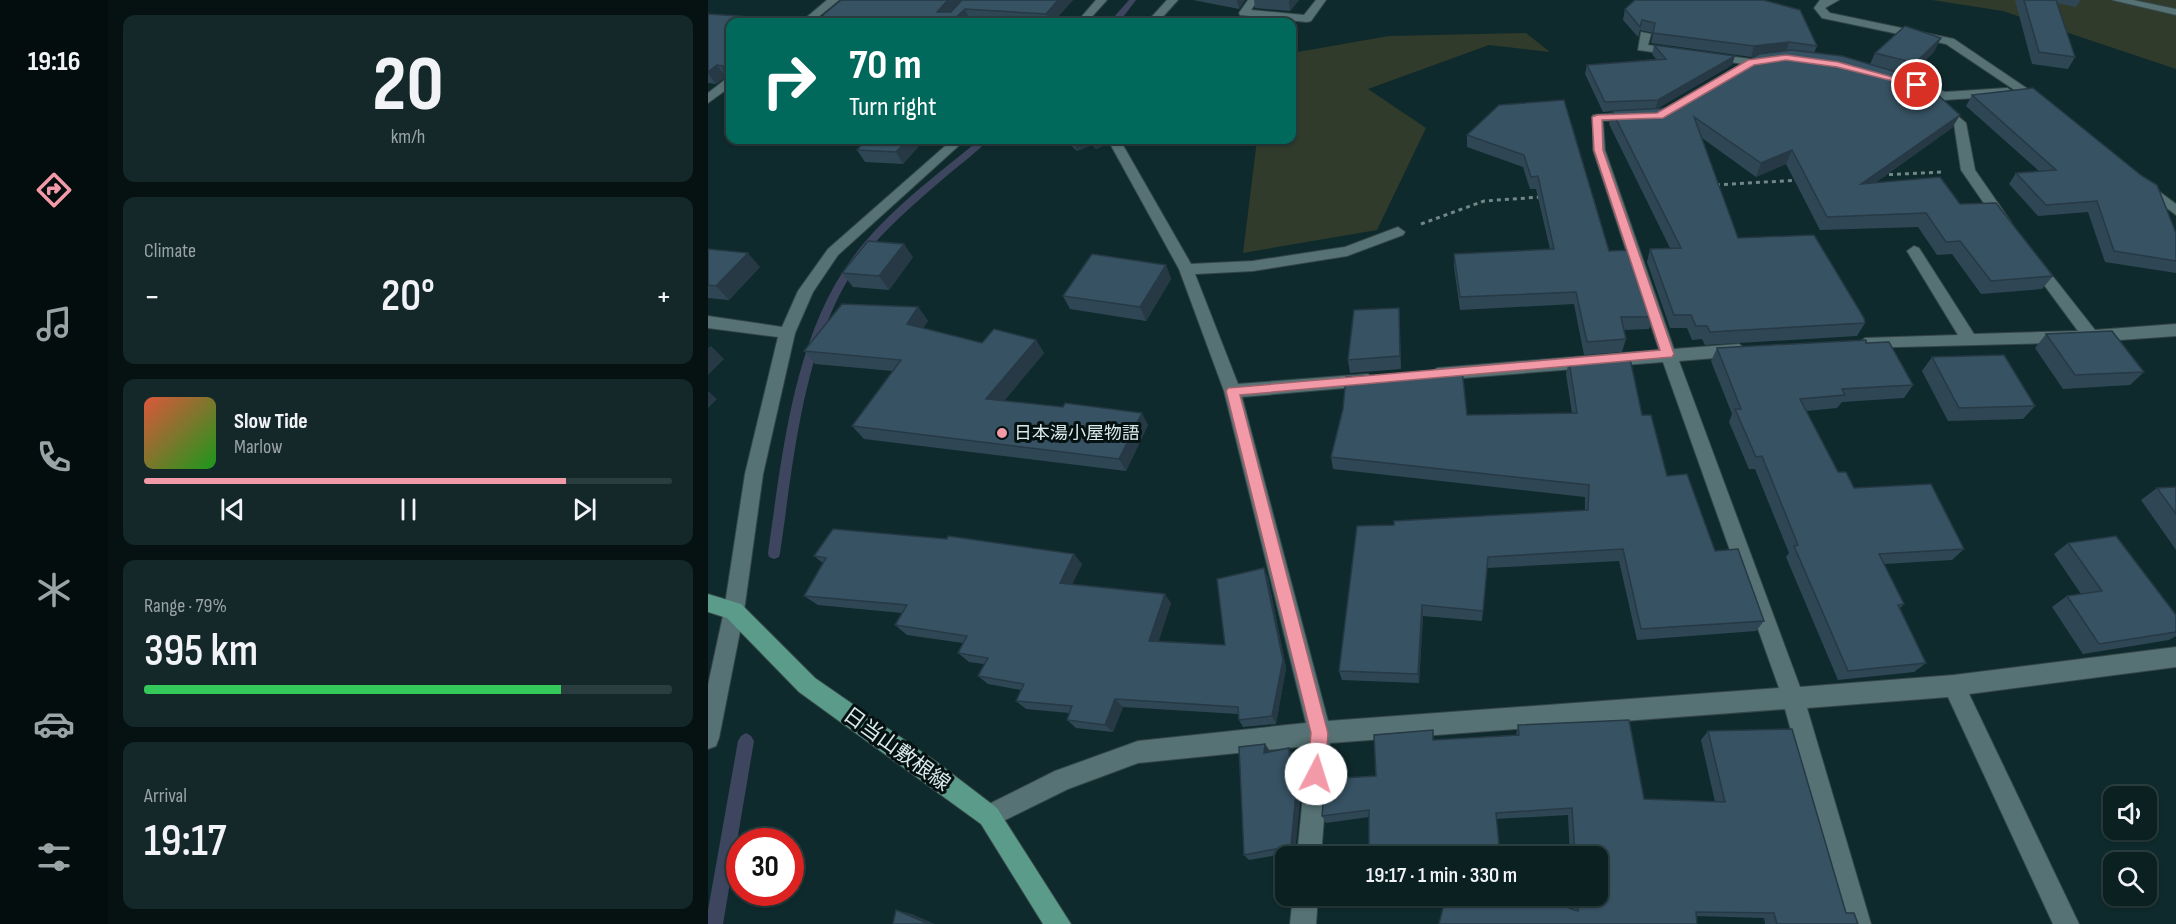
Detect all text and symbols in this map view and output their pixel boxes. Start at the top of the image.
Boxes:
text: 20 [372,39,444,132]
text: 70 m [849,40,922,91]
icon: right [750,42,828,120]
text: 19:16 [28,46,80,78]
pin [1891,59,1942,110]
icon: arrive [1900,68,1933,101]
text: Turn right [849,91,936,123]
text: km/h [391,125,425,149]
icon: directions [33,169,75,211]
text: Climate [144,239,196,263]
text: 20° [381,269,435,324]
text: − [144,277,160,317]
text: + [656,277,672,317]
icon: music [33,303,75,345]
text: Slow Tide [234,408,308,435]
place label: 日本湯小屋物語 [1014,423,1140,444]
marker: 日本湯小屋物語 [995,426,1009,440]
text: Marlow [234,435,282,459]
icon: phone [33,436,75,478]
icon: previous [216,493,249,526]
icon: pause [392,493,425,526]
icon: next [568,493,601,526]
icon: climate [33,569,75,611]
text: Range · 79% [144,594,227,618]
text: 395 km [144,624,258,679]
street label: 日当山敷根線 [838,702,955,797]
icon: car [33,703,75,745]
position arrow [1284,742,1348,806]
text: Arrival [144,784,187,808]
map controls [2103,786,2157,906]
button: sound [2103,786,2157,840]
text: 19:17 [144,814,227,869]
speed limit sign: 30 [726,828,804,906]
icon: filters [33,836,75,878]
button: search [2103,852,2157,906]
text: 19:17 · 1 min · 330 m [1366,862,1517,889]

